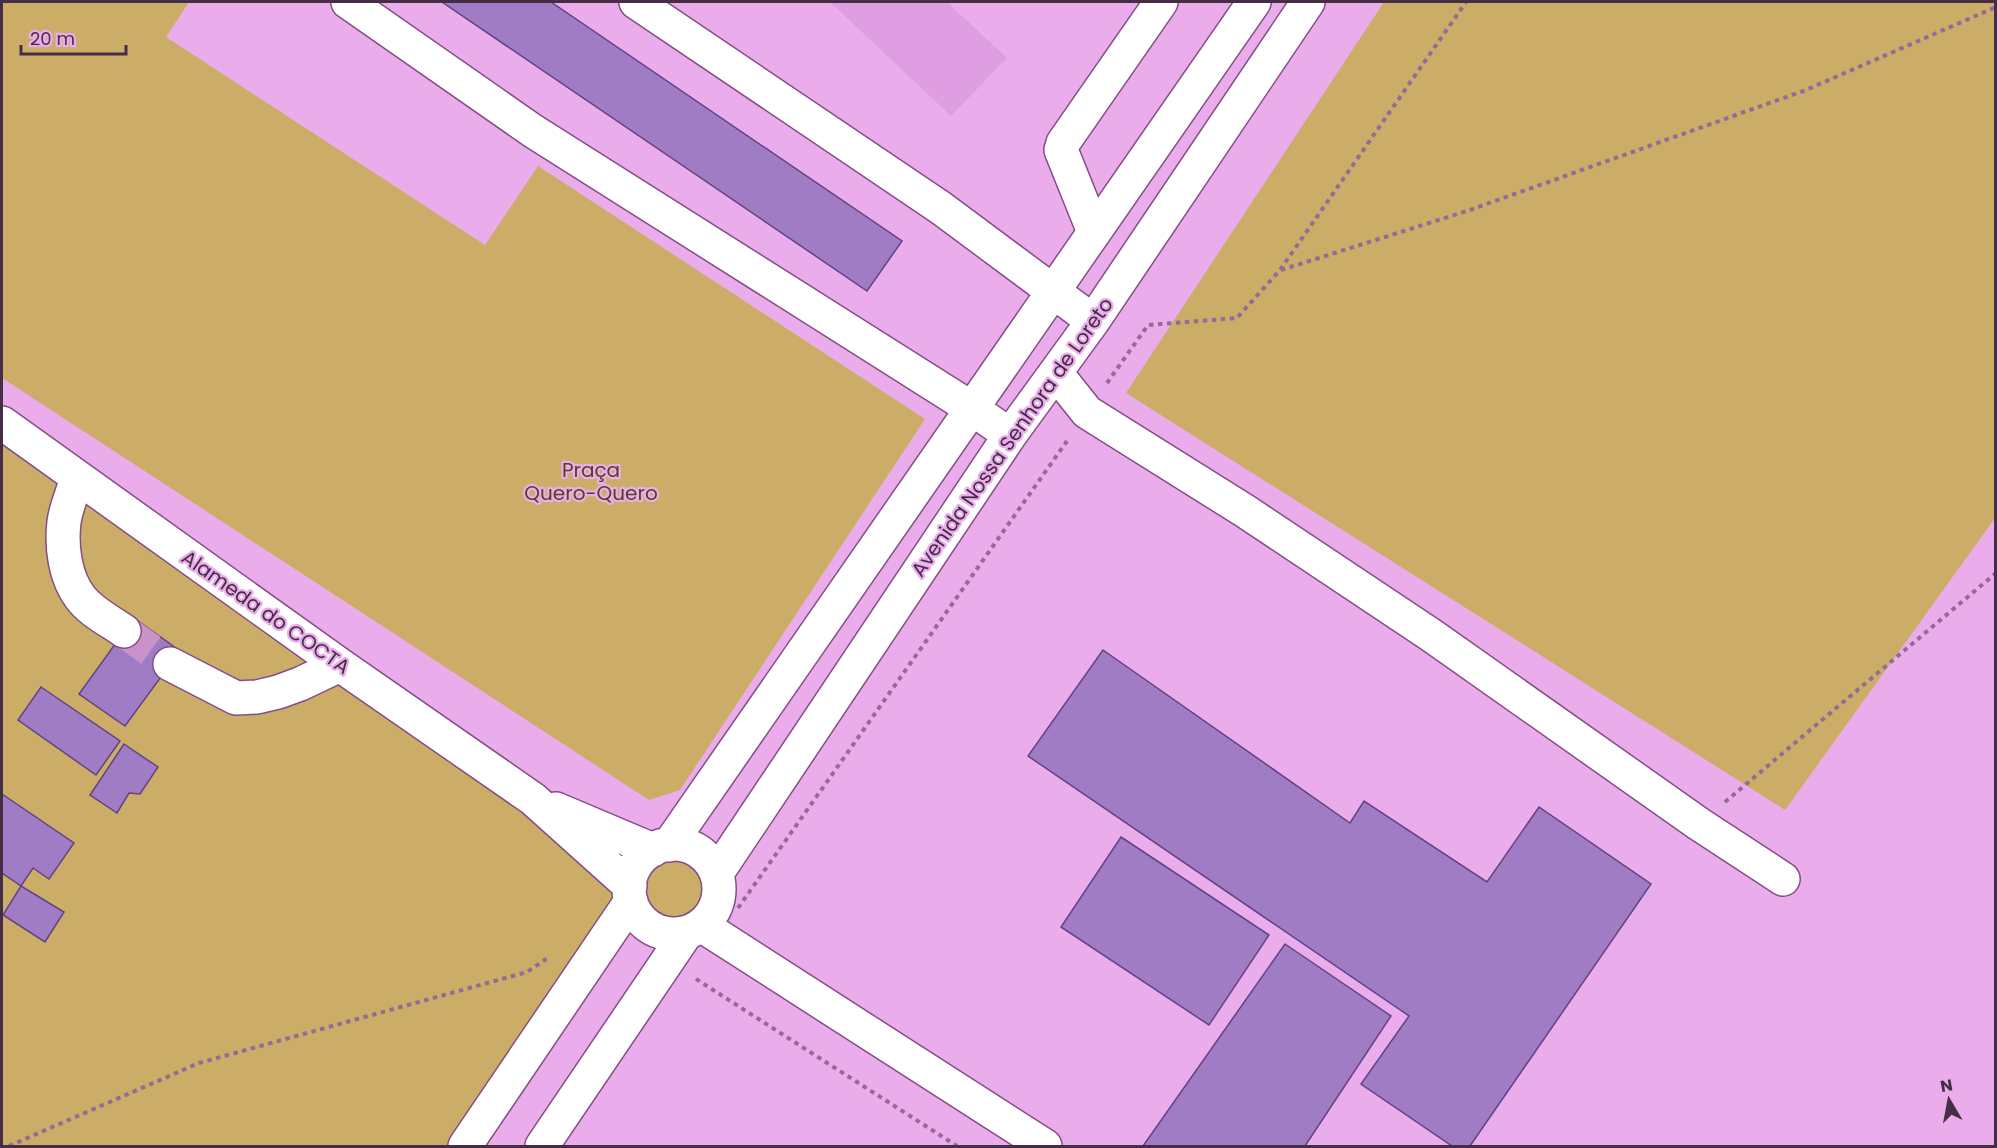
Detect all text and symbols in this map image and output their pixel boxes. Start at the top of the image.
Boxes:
scale bar [21,18,126,56]
text: 20 m [30,26,75,51]
street label: Avenida Nossa Senhora de Loreto [904,292,1120,582]
park label: Praça Quero-Quero [524,456,658,507]
street label: Alameda do COCTA [176,543,356,681]
north arrow [1919,1070,1979,1130]
text: N [1939,1073,1954,1098]

